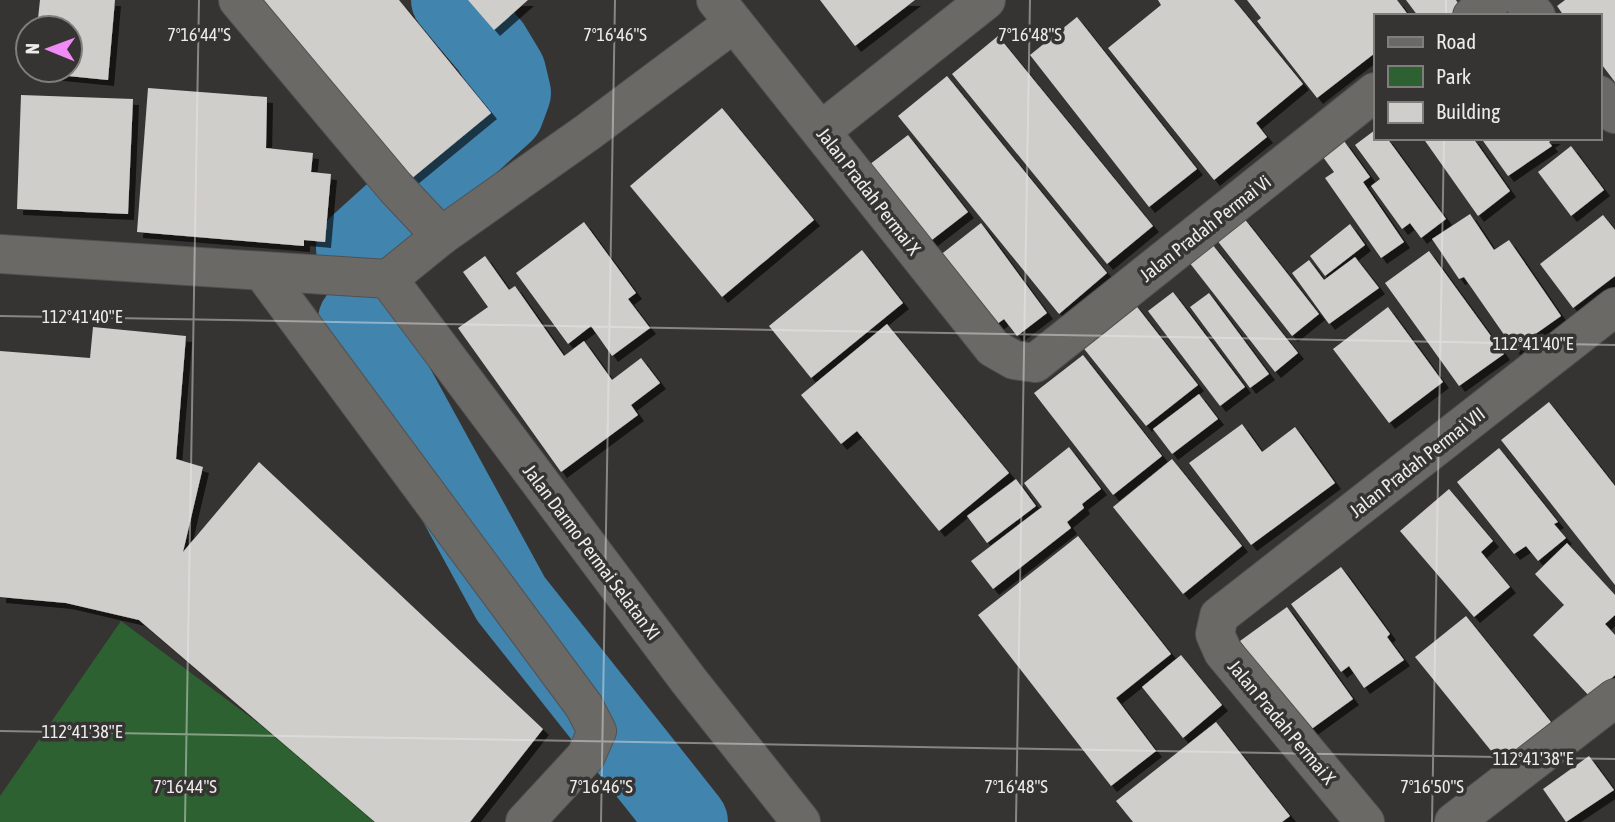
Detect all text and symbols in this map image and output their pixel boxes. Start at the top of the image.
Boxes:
north arrow [14,14,84,84]
legend [1374,14,1601,140]
text: 7°16'44"S [167,24,231,45]
text: 7°16'46"S [583,24,647,45]
text: 7°16'48"S [998,24,1062,45]
text: Road [1436,29,1476,53]
text: N [21,43,43,55]
text: Park [1436,64,1471,88]
text: Building [1436,99,1500,123]
street label: Jalan Pradah Permai X [813,123,926,259]
street label: Jalan Pradah Permai Vi [1135,170,1275,286]
text: 112°41'40"E [42,306,123,327]
text: 112°41'40"E [1493,333,1574,354]
street label: Jalan Pradah Permai VII [1345,402,1489,522]
street label: Jalan Darmo Permai Selatan XI [519,460,665,644]
street label: Jalan Pradah Permai X [1224,656,1341,789]
text: 112°41'38"E [42,721,123,742]
text: 112°41'38"E [1493,748,1574,769]
text: 7°16'44"S [153,776,217,797]
text: 7°16'46"S [569,776,633,797]
text: 7°16'48"S [984,776,1048,797]
text: 7°16'50"S [1400,776,1464,797]

